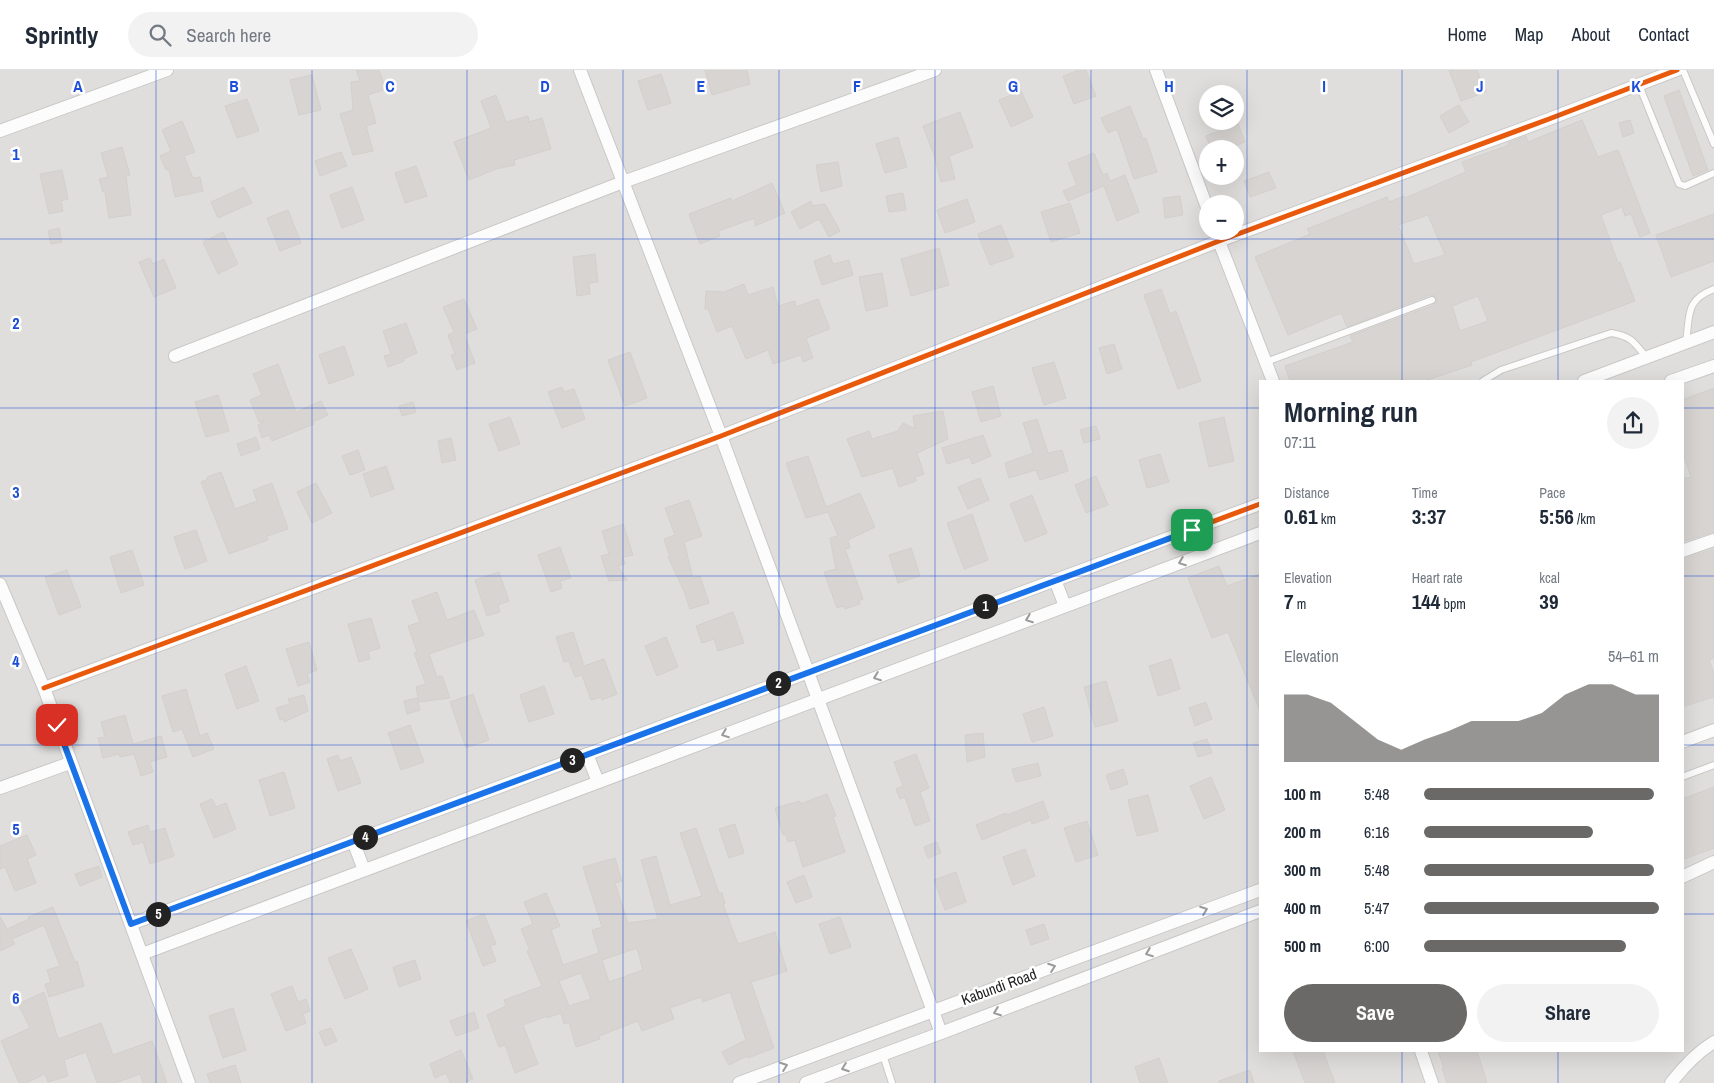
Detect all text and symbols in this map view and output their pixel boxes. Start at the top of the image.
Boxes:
search box [128,12,478,57]
text: Sprintly [25,19,98,51]
icon: search [146,21,174,49]
text: Search here [186,22,271,48]
text: Home [1447,22,1487,47]
text: Map [1515,22,1544,47]
text: About [1572,22,1610,47]
text: Contact [1638,22,1689,47]
text: A [73,75,83,97]
text: B [229,75,239,97]
text: C [385,75,395,97]
text: D [540,75,550,97]
text: E [697,75,706,97]
text: F [853,75,861,97]
text: G [1008,75,1018,97]
text: H [1164,75,1174,97]
text: I [1322,75,1326,97]
text: J [1476,75,1484,97]
text: K [1631,75,1641,97]
map controls [1199,85,1244,240]
button: layers [1199,85,1244,130]
button: + [1199,140,1244,185]
text: 1 [12,143,20,165]
button: − [1199,195,1244,240]
text: 2 [12,312,20,334]
text: Morning run [1284,393,1418,431]
button: share [1607,397,1659,449]
text: 07:11 [1284,431,1316,453]
text: 3 [12,481,20,503]
text: Distance [1284,484,1329,502]
text: Time [1412,484,1438,502]
text: Pace [1539,484,1566,502]
text: 0.61 [1284,502,1318,531]
text: 3:37 [1412,502,1446,531]
text: 5:56 [1539,502,1574,531]
pin [1171,509,1213,551]
text: km [1318,510,1336,528]
text: /km [1574,510,1595,528]
icon: arrive [1178,516,1206,544]
one-way arrow [1178,556,1186,566]
text: Elevation [1284,569,1332,587]
text: Heart rate [1412,569,1463,587]
text: kcal [1539,569,1560,587]
text: 7 [1284,587,1294,616]
text: 144 [1412,587,1440,616]
text: 39 [1539,587,1558,616]
pin: 1 [972,594,998,618]
text: m [1294,595,1306,613]
text: bpm [1440,595,1466,613]
text: 1 [982,597,989,615]
one-way arrow [1026,614,1034,624]
text: Elevation [1284,645,1339,667]
text: 54–61 m [1608,645,1659,667]
text: 4 [12,650,20,672]
pin: 2 [766,670,790,696]
one-way arrow [874,671,882,681]
text: 2 [775,674,782,692]
pin [36,704,78,746]
icon: check [43,711,71,739]
one-way arrow [722,728,730,738]
pin: 3 [560,748,584,772]
text: 3 [569,751,576,769]
text: 100 m [1284,783,1321,805]
text: 5:48 [1364,783,1390,805]
text: 5 [12,818,20,840]
text: 200 m [1284,821,1321,843]
text: 6:16 [1364,821,1390,843]
pin: 4 [352,824,378,850]
text: 4 [362,828,369,846]
text: 300 m [1284,859,1321,881]
text: 5:48 [1364,859,1390,881]
text: 400 m [1284,897,1321,919]
text: 5:47 [1364,897,1390,919]
pin: 5 [146,902,170,926]
text: 5 [155,905,162,923]
one-way arrow [1199,906,1208,917]
text: 500 m [1284,935,1321,957]
text: 6:00 [1364,935,1390,957]
one-way arrow [1145,947,1154,957]
street label: Kabundi Road [958,963,1039,1010]
one-way arrow [1047,963,1055,973]
button: Save [1284,984,1467,1042]
button: Share [1477,984,1659,1042]
text: 6 [12,987,20,1009]
one-way arrow [994,1006,1002,1016]
one-way arrow [780,1062,788,1072]
one-way arrow [841,1062,850,1073]

